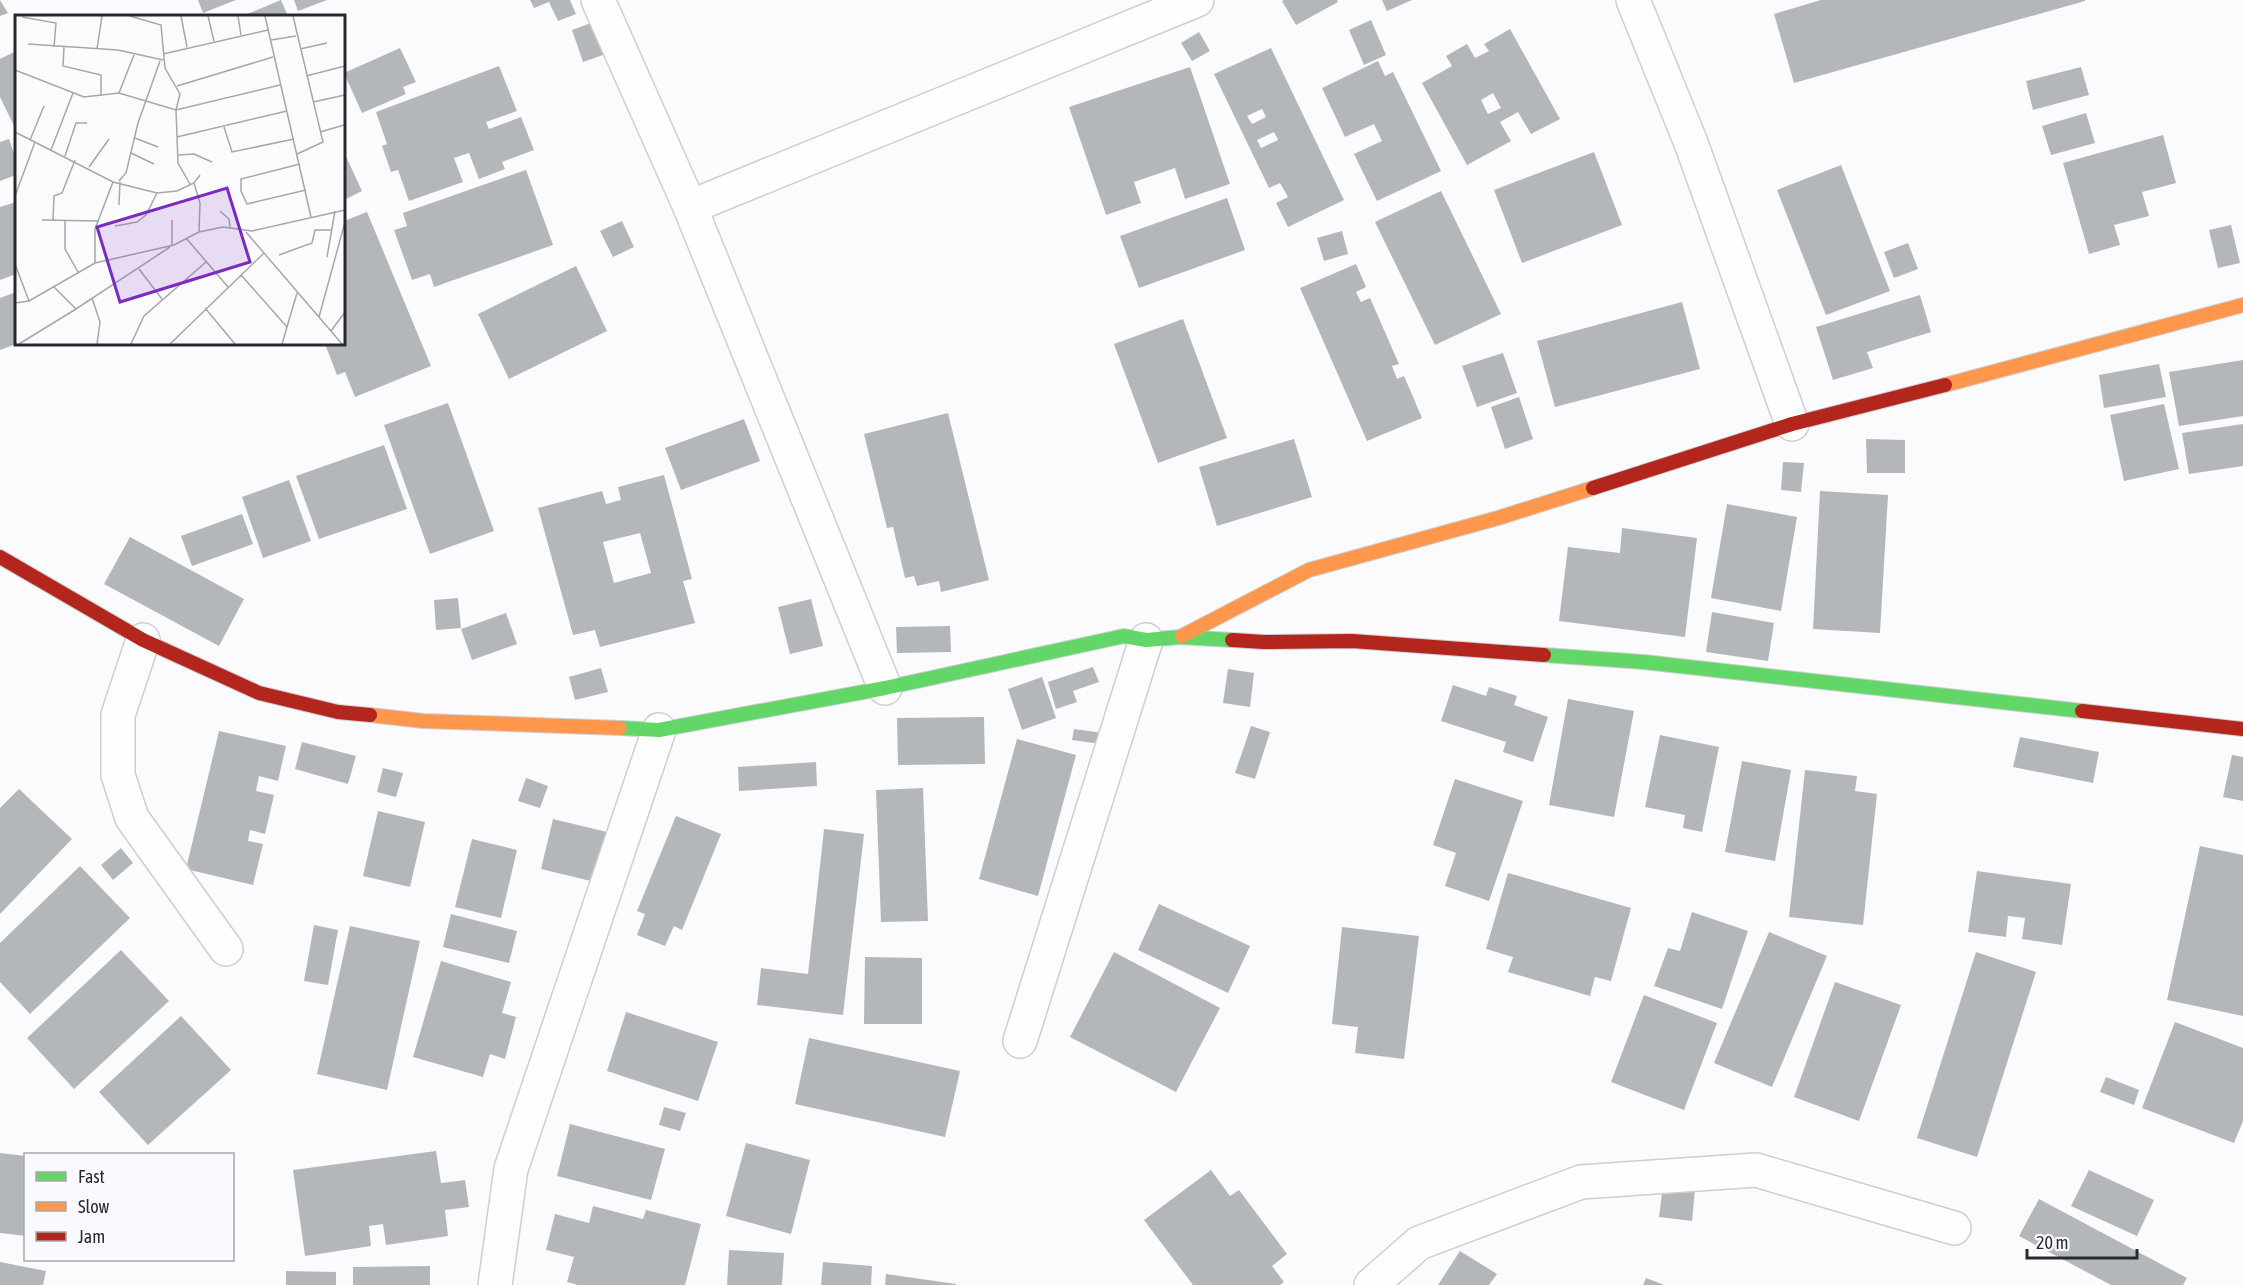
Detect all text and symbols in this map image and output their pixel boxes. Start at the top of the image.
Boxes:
inset map [15,15,345,345]
legend [24,1153,234,1261]
text: Fast [78,1166,105,1187]
text: Slow [78,1196,109,1217]
scale bar [2027,1222,2136,1260]
text: Jam [78,1226,105,1247]
text: 20 m [2036,1232,2068,1253]

